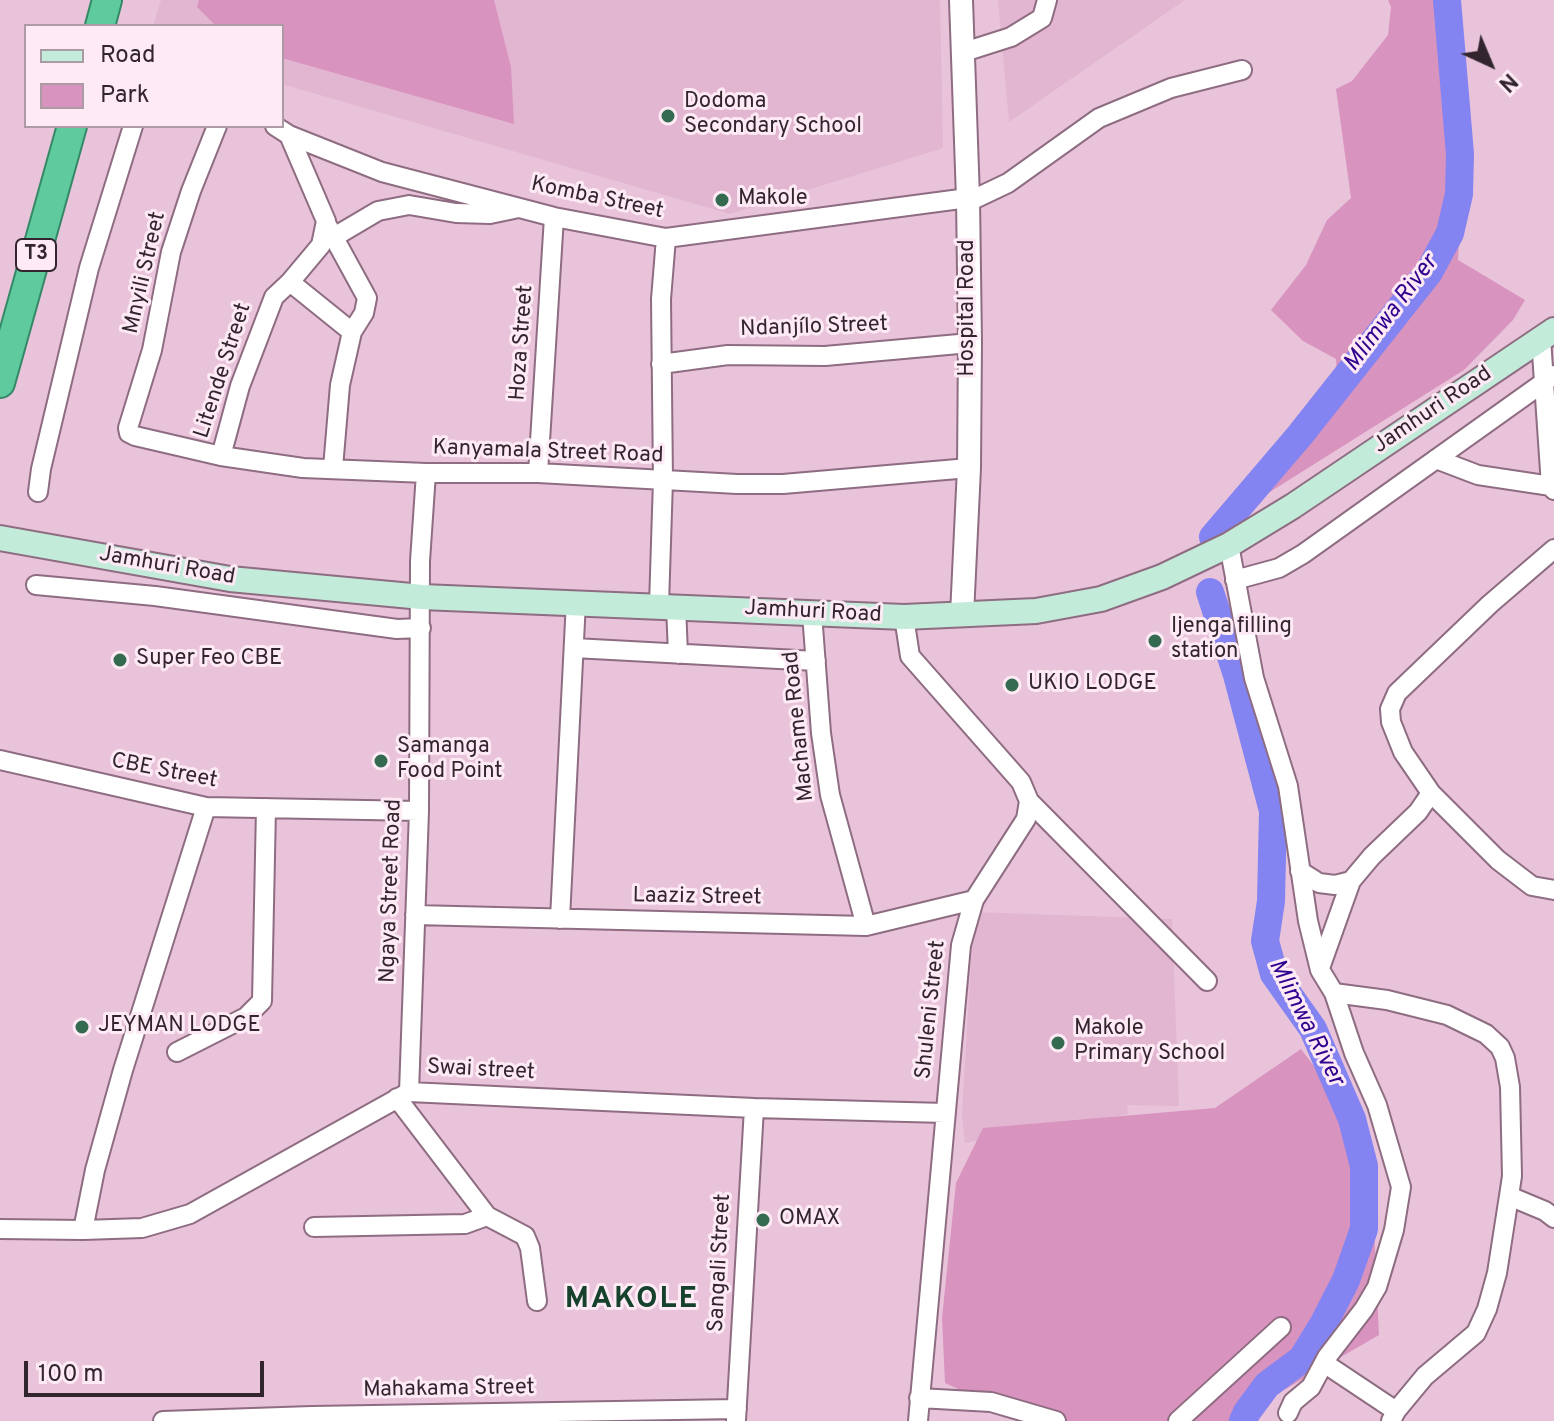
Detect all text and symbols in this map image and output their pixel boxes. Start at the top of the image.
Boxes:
legend [24,24,284,128]
north arrow [1450,24,1530,104]
text: Road [100,41,156,71]
text: N [1492,66,1522,97]
text: Park [100,81,150,111]
place label: Dodoma Secondary School [684,90,862,142]
marker: Dodoma Secondary School [659,107,677,125]
street label: Komba Street [528,172,666,226]
place label: Makole [738,187,807,213]
marker: Makole [713,191,731,209]
street label: Mnyili Street [119,209,173,337]
road number: T3 [16,239,56,271]
street label: Hospital Road [956,239,982,377]
water label: Mlimwa River [1339,250,1445,378]
street label: Hoza Street [506,284,540,402]
street label: Litende Street [190,300,258,442]
street label: Ndanjílo Street [740,312,888,344]
street label: Jamhuri Road [1369,362,1497,460]
street label: Kanyamala Street Road [432,436,664,470]
street label: Jamhuri Road [97,542,237,592]
street label: Jamhuri Road [744,596,882,630]
place label: Ijenga filling station [1171,615,1292,666]
marker: Ijenga filling station [1146,632,1164,650]
place label: Super Feo CBE [136,647,282,673]
street label: Machame Road [779,649,821,803]
marker: Super Feo CBE [111,651,129,669]
place label: UKIO LODGE [1028,672,1157,698]
marker: UKIO LODGE [1003,676,1021,694]
place label: Samanga Food Point [397,735,503,786]
street label: CBE Street [109,749,219,795]
marker: Samanga Food Point [372,752,390,770]
street label: Ngaya Street Road [376,798,408,984]
street label: Laaziz Street [632,884,762,912]
street label: Shuleni Street [912,939,952,1081]
water label: Mlimwa River [1261,955,1349,1091]
place label: JEYMAN LODGE [98,1014,261,1040]
place label: Makole Primary School [1074,1017,1225,1068]
marker: JEYMAN LODGE [73,1018,91,1036]
marker: Makole Primary School [1049,1034,1067,1052]
street label: Swai street [426,1055,536,1087]
street label: Sangali Street [704,1193,738,1333]
place label: OMAX [779,1207,840,1233]
marker: OMAX [754,1211,772,1229]
district label: MAKOLE [565,1283,699,1319]
scale bar [28,1345,268,1395]
text: 100 m [38,1360,104,1390]
street label: Mahakama Street [363,1375,535,1405]

